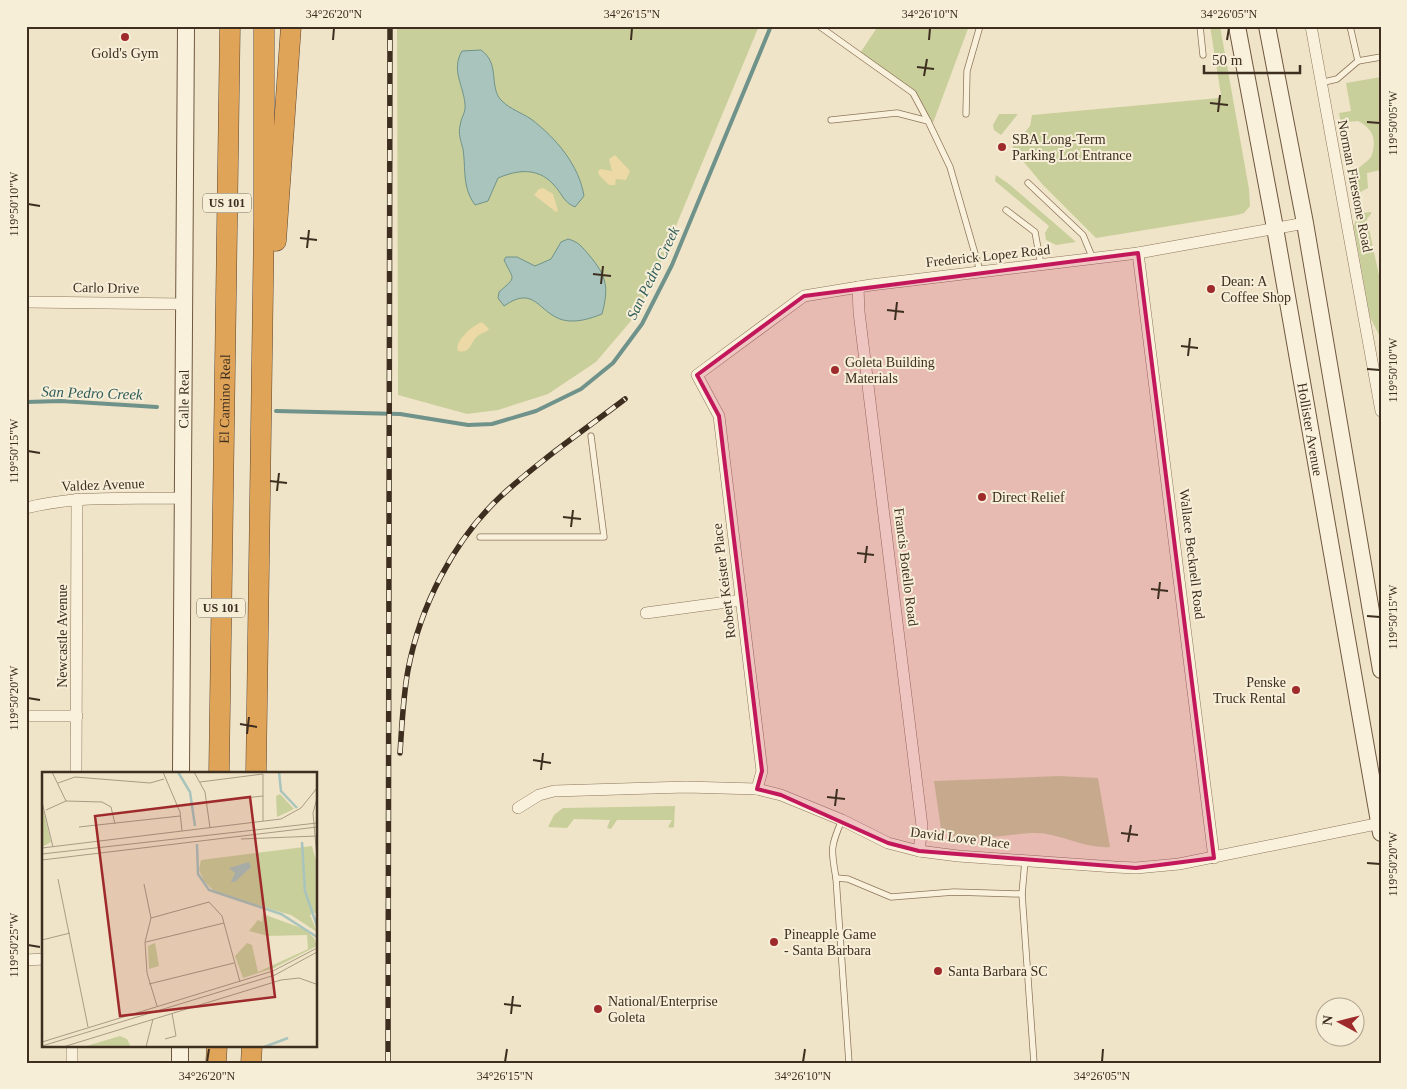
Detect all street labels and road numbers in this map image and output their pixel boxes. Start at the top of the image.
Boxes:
street label: Norman Firestone Road [1335,119,1375,253]
road number: US 101 [203,194,251,212]
street label: Frederick Lopez Road [925,242,1051,270]
street label: Carlo Drive [73,280,139,296]
street label: El Camino Real [216,354,233,444]
street label: Calle Real [176,369,191,428]
street label: Hollister Avenue [1295,382,1326,477]
street label: Valdez Avenue [61,476,145,494]
street label: Wallace Becknell Road [1177,488,1207,620]
street label: Francis Botello Road [891,507,921,627]
street label: Robert Keister Place [709,523,739,639]
street label: Newcastle Avenue [55,584,70,688]
road number: US 101 [197,598,245,618]
street label: David Love Place [909,824,1011,852]

